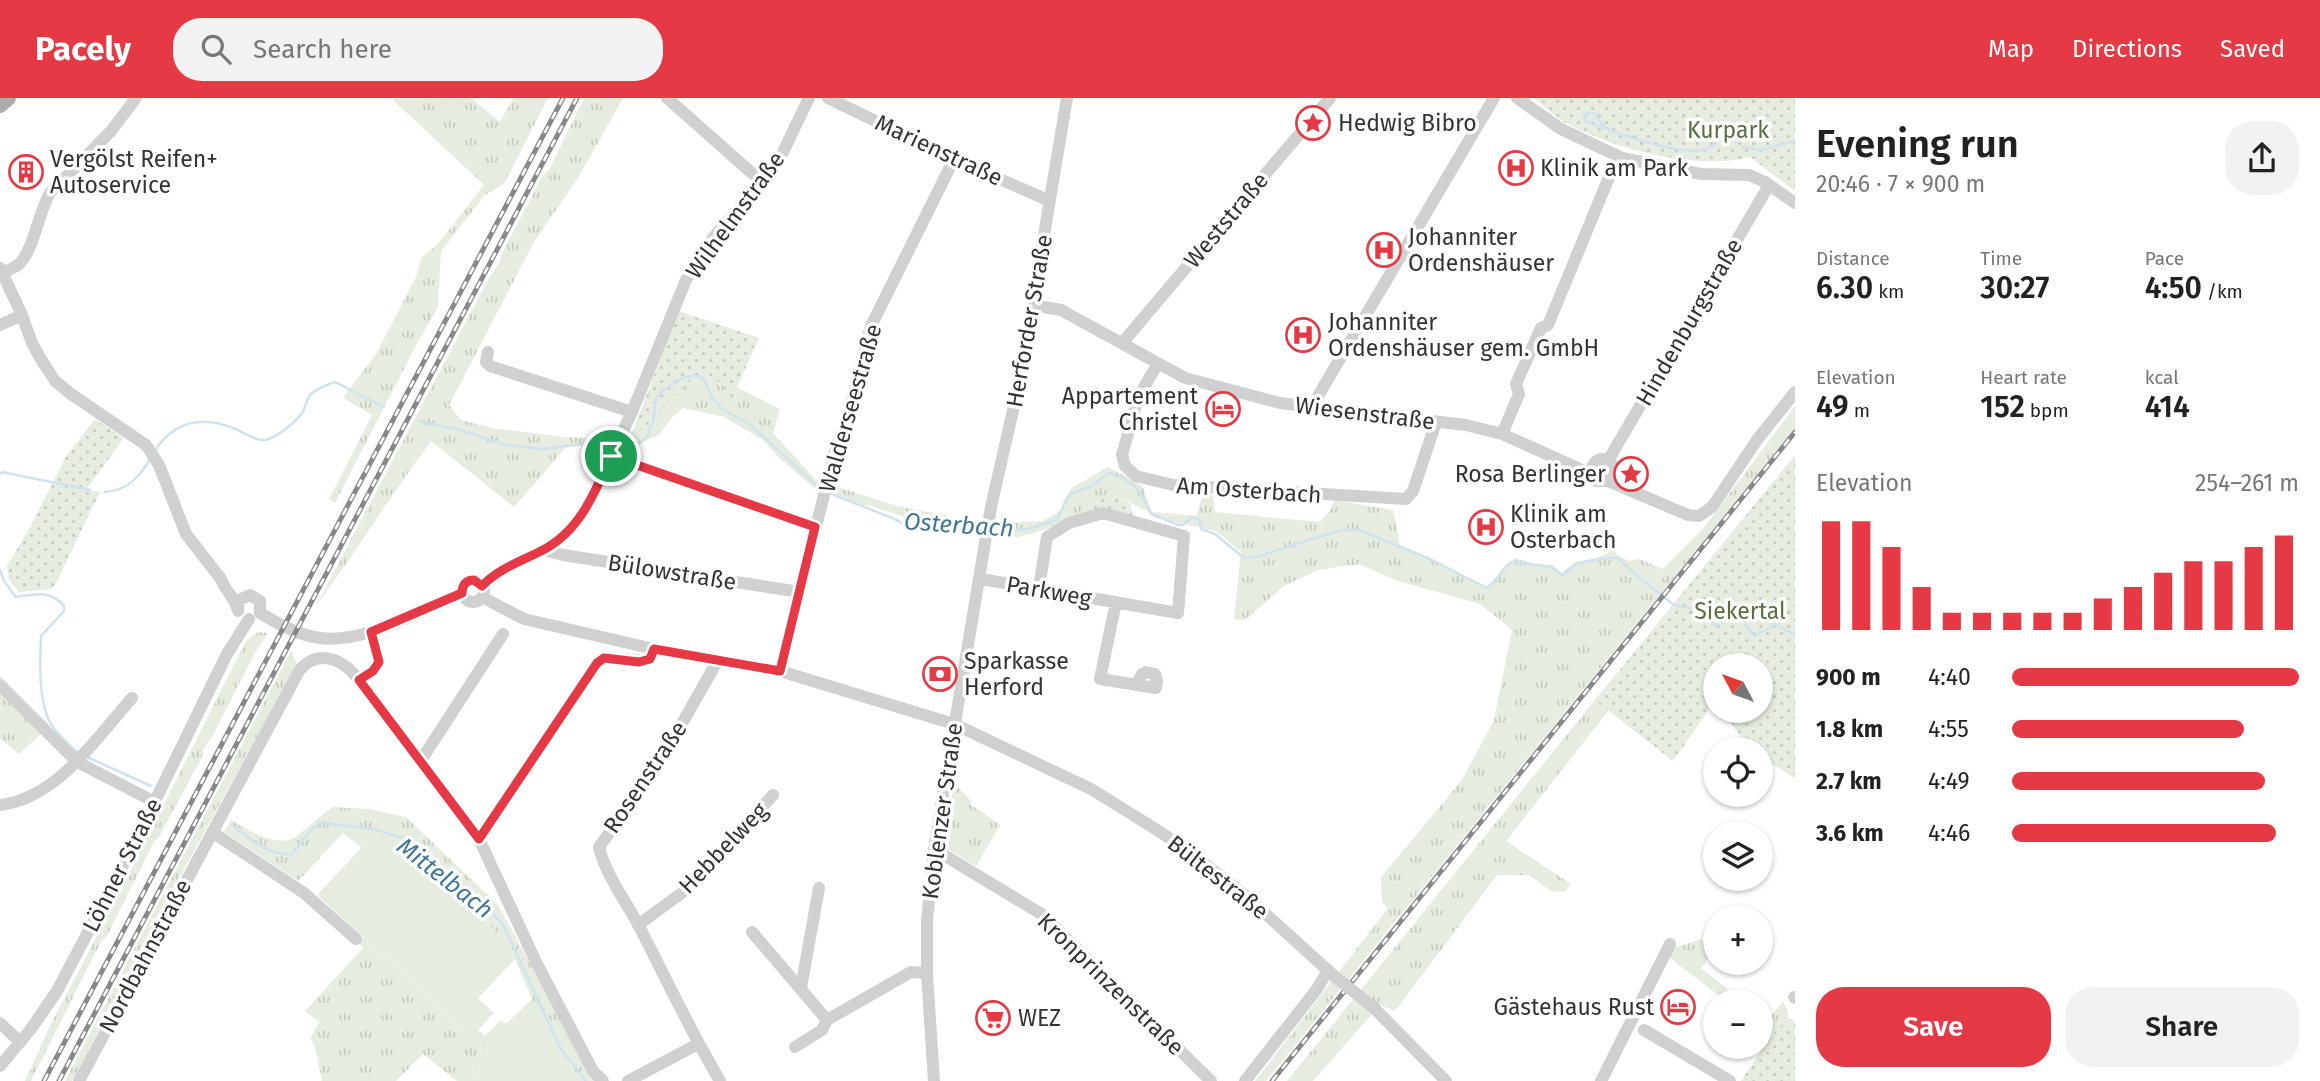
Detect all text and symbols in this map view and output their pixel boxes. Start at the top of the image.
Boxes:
search box [173,18,663,81]
text: Pacely [35,29,131,69]
icon: search [197,30,235,68]
text: Search here [253,34,392,65]
text: Map [1988,35,2034,63]
text: Directions [2072,35,2182,63]
text: Saved [2220,35,2285,63]
place icon: Hedwig Bibro [1294,104,1332,142]
street label: Marienstraße [871,108,1007,192]
place label: Hedwig Bibro [1338,109,1477,137]
park label: Kurpark [1687,116,1769,144]
text: Evening run [1816,121,2019,167]
button: share [2225,121,2299,195]
place label: Vergölst Reifen+ Autoservice [50,145,218,199]
street label: Wilhelmstraße [679,146,791,284]
hospital icon: Klinik am Park [1497,149,1535,187]
building icon: Vergölst Reifen+ Autoservice [7,153,45,191]
place label: Klinik am Park [1540,154,1688,182]
street label: Weststraße [1178,167,1274,273]
text: 20:46 · 7 × 900 m [1816,170,1985,198]
place label: Johanniter Ordenshäuser [1408,223,1554,277]
hospital icon: Johanniter Ordenshäuser [1365,231,1403,269]
street label: Herforder Straße [1000,232,1058,410]
street label: Hindenburgstraße [1630,233,1748,411]
text: Distance [1816,247,1890,270]
text: Time [1980,247,2022,270]
text: Pace [2145,247,2184,270]
text: 6.30 [1816,270,1873,306]
text: 30:27 [1980,270,2049,306]
text: 4:50 [2145,270,2202,306]
text: km [1873,280,1904,303]
text: /km [2202,280,2243,303]
place label: Johanniter Ordenshäuser gem. GmbH [1328,308,1599,362]
hospital icon: Johanniter Ordenshäuser gem. GmbH [1284,316,1322,354]
street label: Walderseestraße [813,321,887,495]
text: Elevation [1816,366,1896,389]
text: Heart rate [1980,366,2067,389]
text: kcal [2145,366,2179,389]
place label: Appartement Christel [1062,382,1199,436]
text: 49 [1816,389,1849,425]
text: 152 [1980,389,2025,425]
text: 414 [2145,389,2190,425]
hotel icon: Appartement Christel [1204,390,1242,428]
street label: Wiesenstraße [1294,391,1436,435]
text: m [1849,399,1870,422]
text: bpm [2025,399,2069,422]
pin [581,426,641,486]
icon: arrive [592,437,630,475]
place icon: Rosa Berlinger [1612,455,1650,493]
place label: Rosa Berlinger [1455,460,1606,488]
text: Elevation [1816,469,1912,497]
text: 254–261 m [2195,469,2299,497]
street label: Am Osterbach [1175,471,1323,509]
place label: Klinik am Osterbach [1510,500,1616,554]
water label: Osterbach [903,507,1015,543]
hospital icon: Klinik am Osterbach [1467,508,1505,546]
street label: Bülowstraße [606,548,738,596]
street label: Parkweg [1004,570,1094,612]
park label: Siekertal [1694,597,1786,625]
place label: Sparkasse Herford [964,647,1069,701]
north arrow [1703,653,1773,723]
map controls [1703,653,1773,1059]
bank icon: Sparkasse Herford [921,655,959,693]
text: 900 m [1816,663,1881,691]
text: 4:40 [1928,663,1971,691]
street label: Rosenstraße [597,715,693,839]
text: 1.8 km [1816,715,1883,743]
text: 4:55 [1928,715,1969,743]
street label: Koblenzer Straße [916,721,968,901]
button: locate [1703,737,1773,807]
text: 2.7 km [1816,767,1882,795]
text: 4:49 [1928,767,1970,795]
street label: Löhner Straße [76,793,168,937]
street label: Hebbelweg [673,797,773,899]
text: 3.6 km [1816,819,1884,847]
text: 4:46 [1928,819,1970,847]
button: layers [1703,821,1773,891]
street label: Bültestraße [1162,829,1274,925]
water label: Mittelbach [391,832,499,924]
street label: Nordbahnstraße [93,874,197,1038]
button: + [1703,905,1773,975]
street label: Kronprinzenstraße [1032,907,1190,1061]
button: Save [1816,987,2051,1067]
button: Share [2065,987,2299,1067]
hotel icon: Gästehaus Rust [1659,988,1697,1026]
button: − [1703,989,1773,1059]
place label: Gästehaus Rust [1493,993,1655,1021]
supermarket icon: WEZ [974,999,1012,1037]
place label: WEZ [1018,1004,1061,1032]

